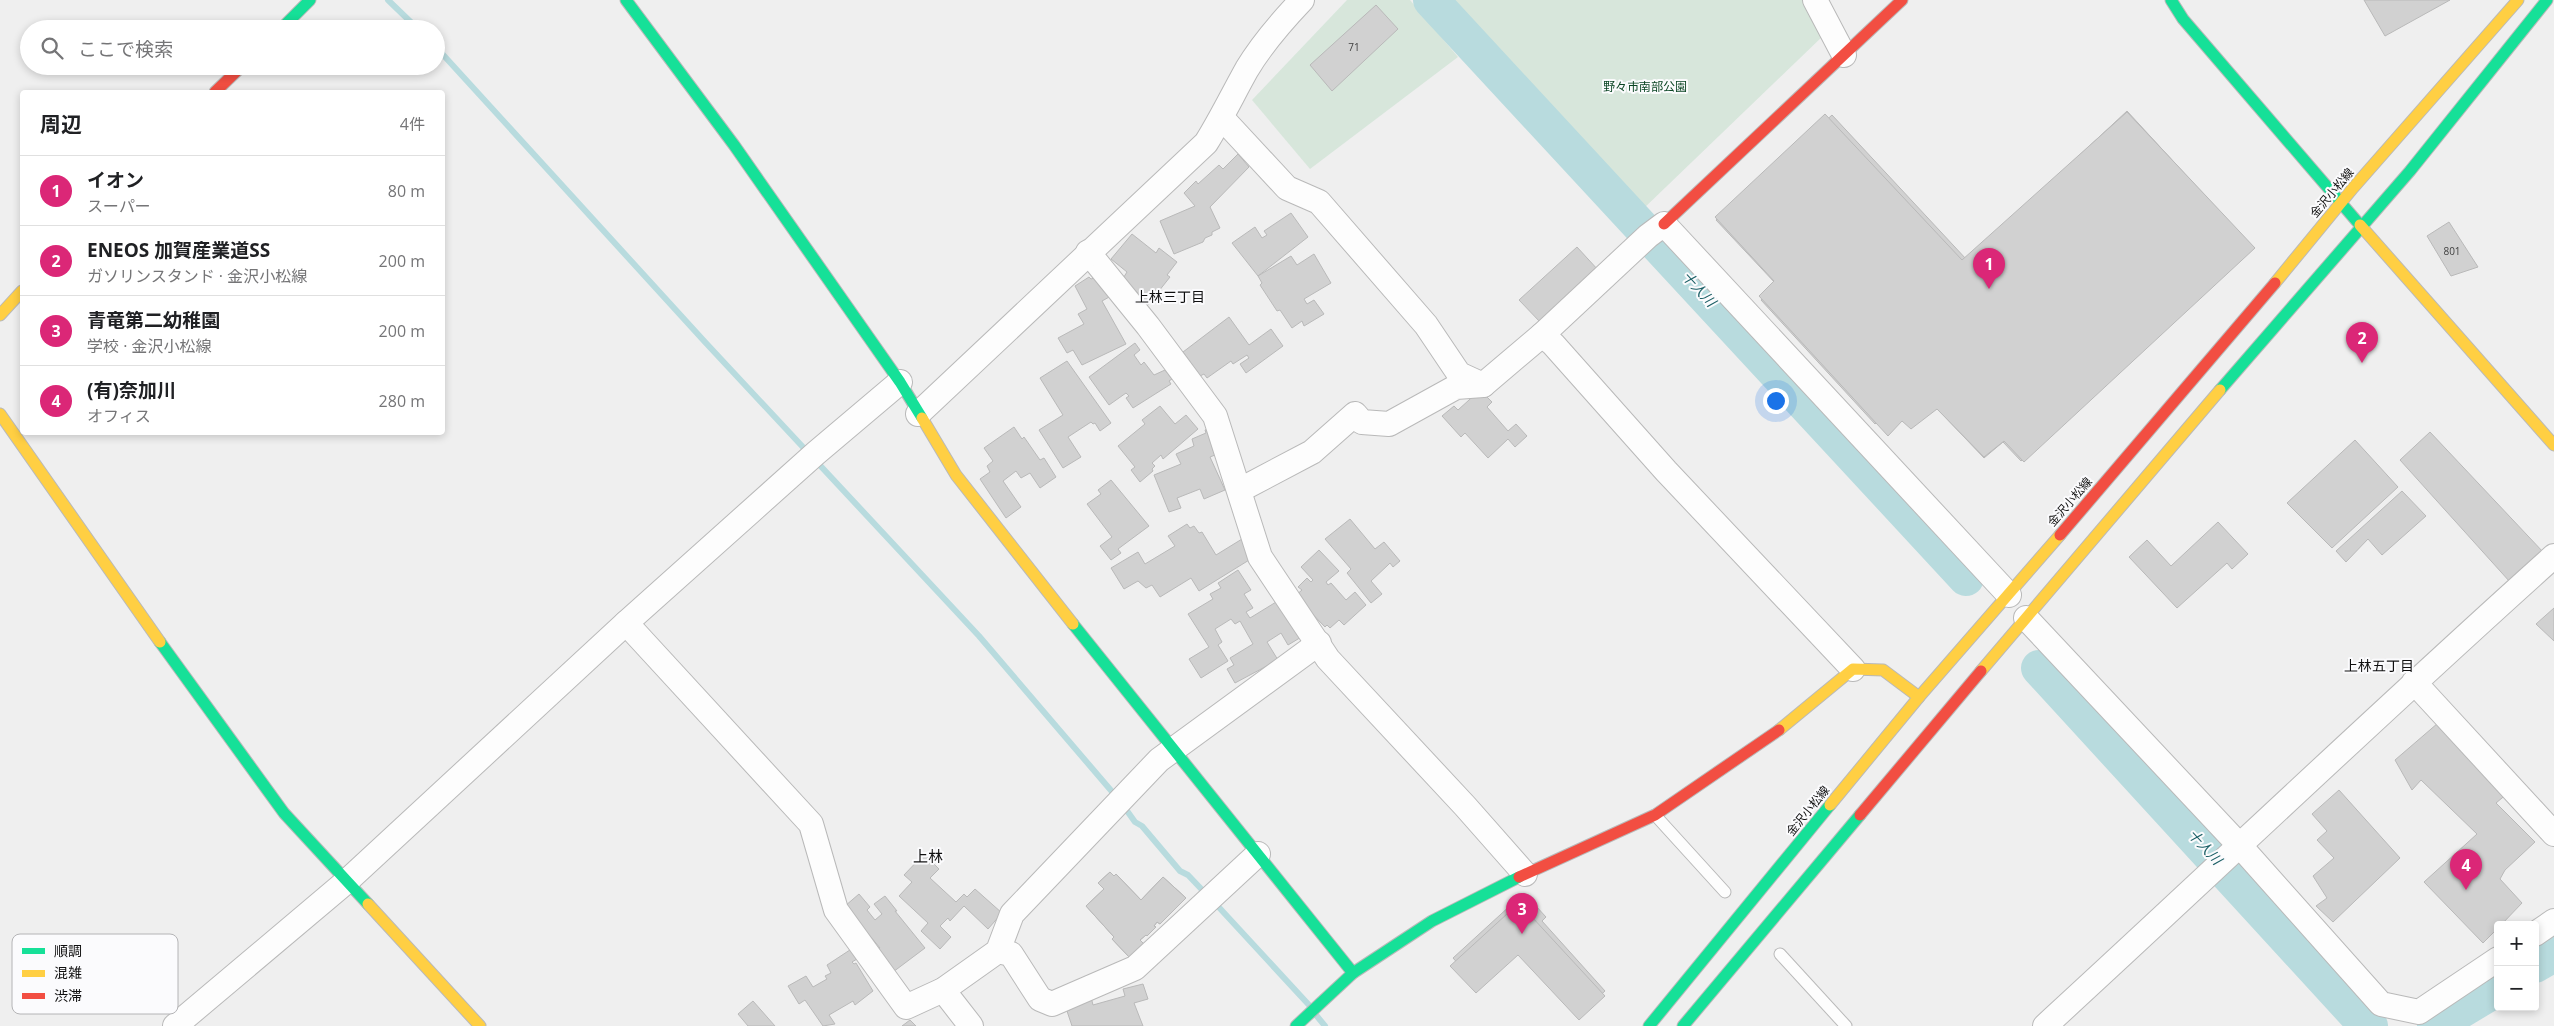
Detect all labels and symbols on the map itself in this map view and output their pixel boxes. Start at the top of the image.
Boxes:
house number: 71 [1348,40,1360,54]
park label: 野々市南部公園 [1603,78,1687,95]
street label: 金沢小松線 [2306,164,2357,221]
house number: 801 [2443,244,2461,258]
pin: 1 [1973,248,2005,289]
water label: 十人川 [1678,267,1722,312]
district label: 上林三丁目 [1135,287,1205,306]
pin: 2 [2346,322,2378,363]
your location [1763,388,1789,414]
street label: 金沢小松線 [2044,473,2096,530]
district label: 上林五丁目 [2344,656,2414,675]
street label: 金沢小松線 [1782,782,1833,839]
water label: 十人川 [2184,825,2228,870]
district label: 上林 [913,846,943,866]
pin: 4 [2450,849,2482,890]
pin: 3 [1506,893,1538,934]
legend [12,934,178,1014]
text: 順調 [54,941,82,960]
text: 混雑 [54,963,82,982]
text: 渋滞 [54,986,82,1005]

